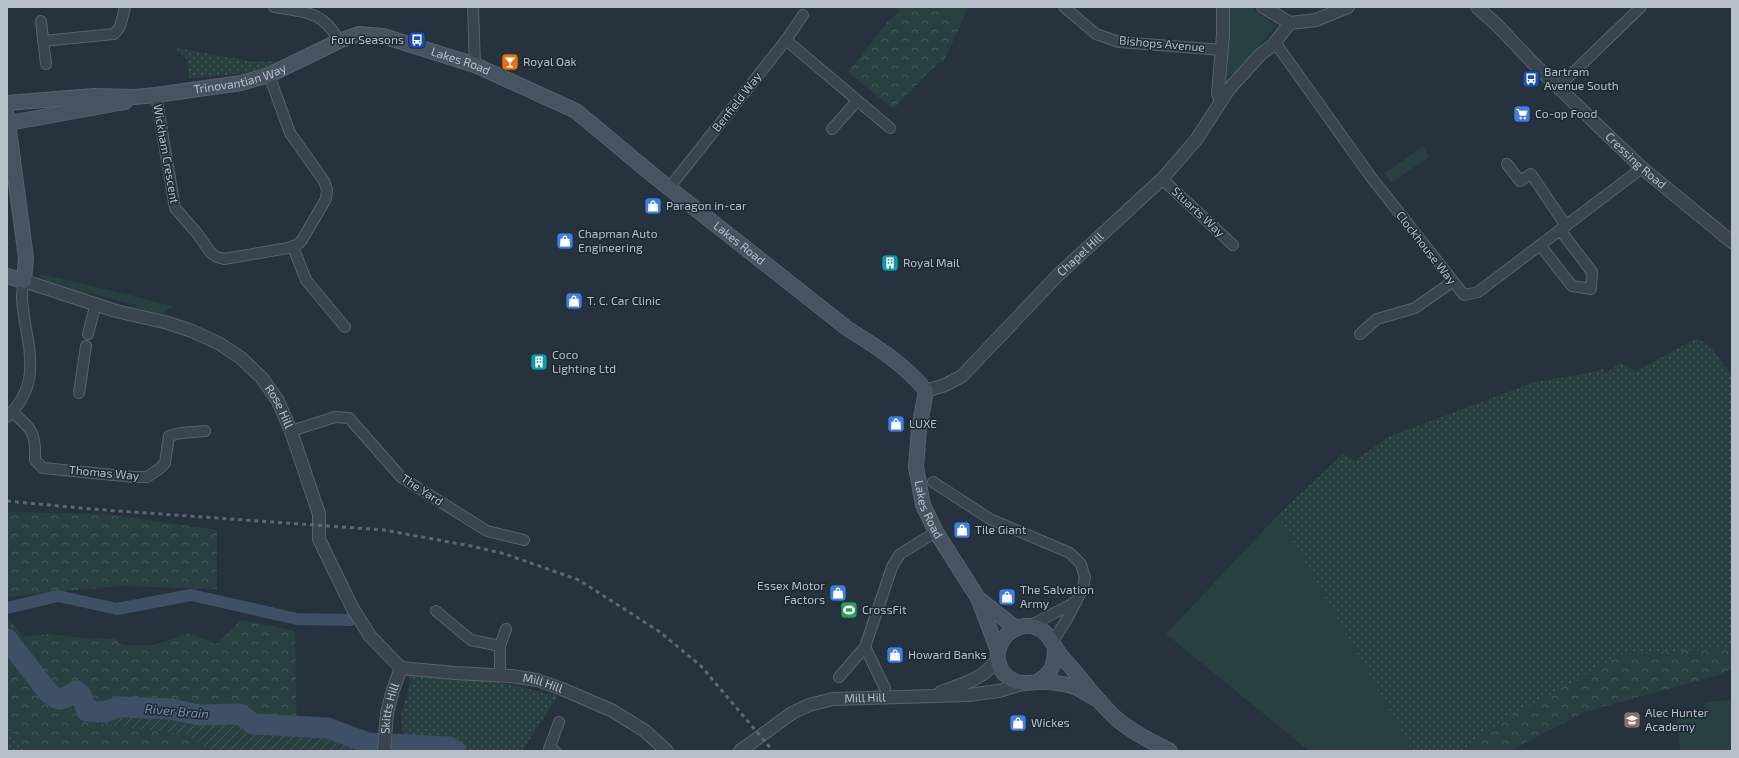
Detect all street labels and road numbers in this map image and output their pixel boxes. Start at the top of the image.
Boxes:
street label: Bishops Avenue [1119,32,1206,54]
street label: Lakes Road [430,44,493,77]
street label: Trinovantian Way [193,60,289,96]
street label: Benfield Way [709,68,764,134]
street label: Wickham Crescent [151,103,183,205]
street label: Cressing Road [1603,129,1669,191]
street label: Stuarts Way [1169,183,1228,240]
street label: Clockhouse Way [1394,208,1460,287]
street label: Lakes Road [711,218,768,267]
street label: Chapel Hill [1054,228,1106,278]
street label: Rose Hill [263,381,297,431]
street label: Thomas Way [68,462,141,482]
street label: The Yard [399,470,446,508]
street label: Lakes Road [913,479,946,541]
street label: Mill Hill [522,670,566,695]
street label: Skitts Hill [377,680,401,735]
street label: Mill Hill [844,689,886,705]

